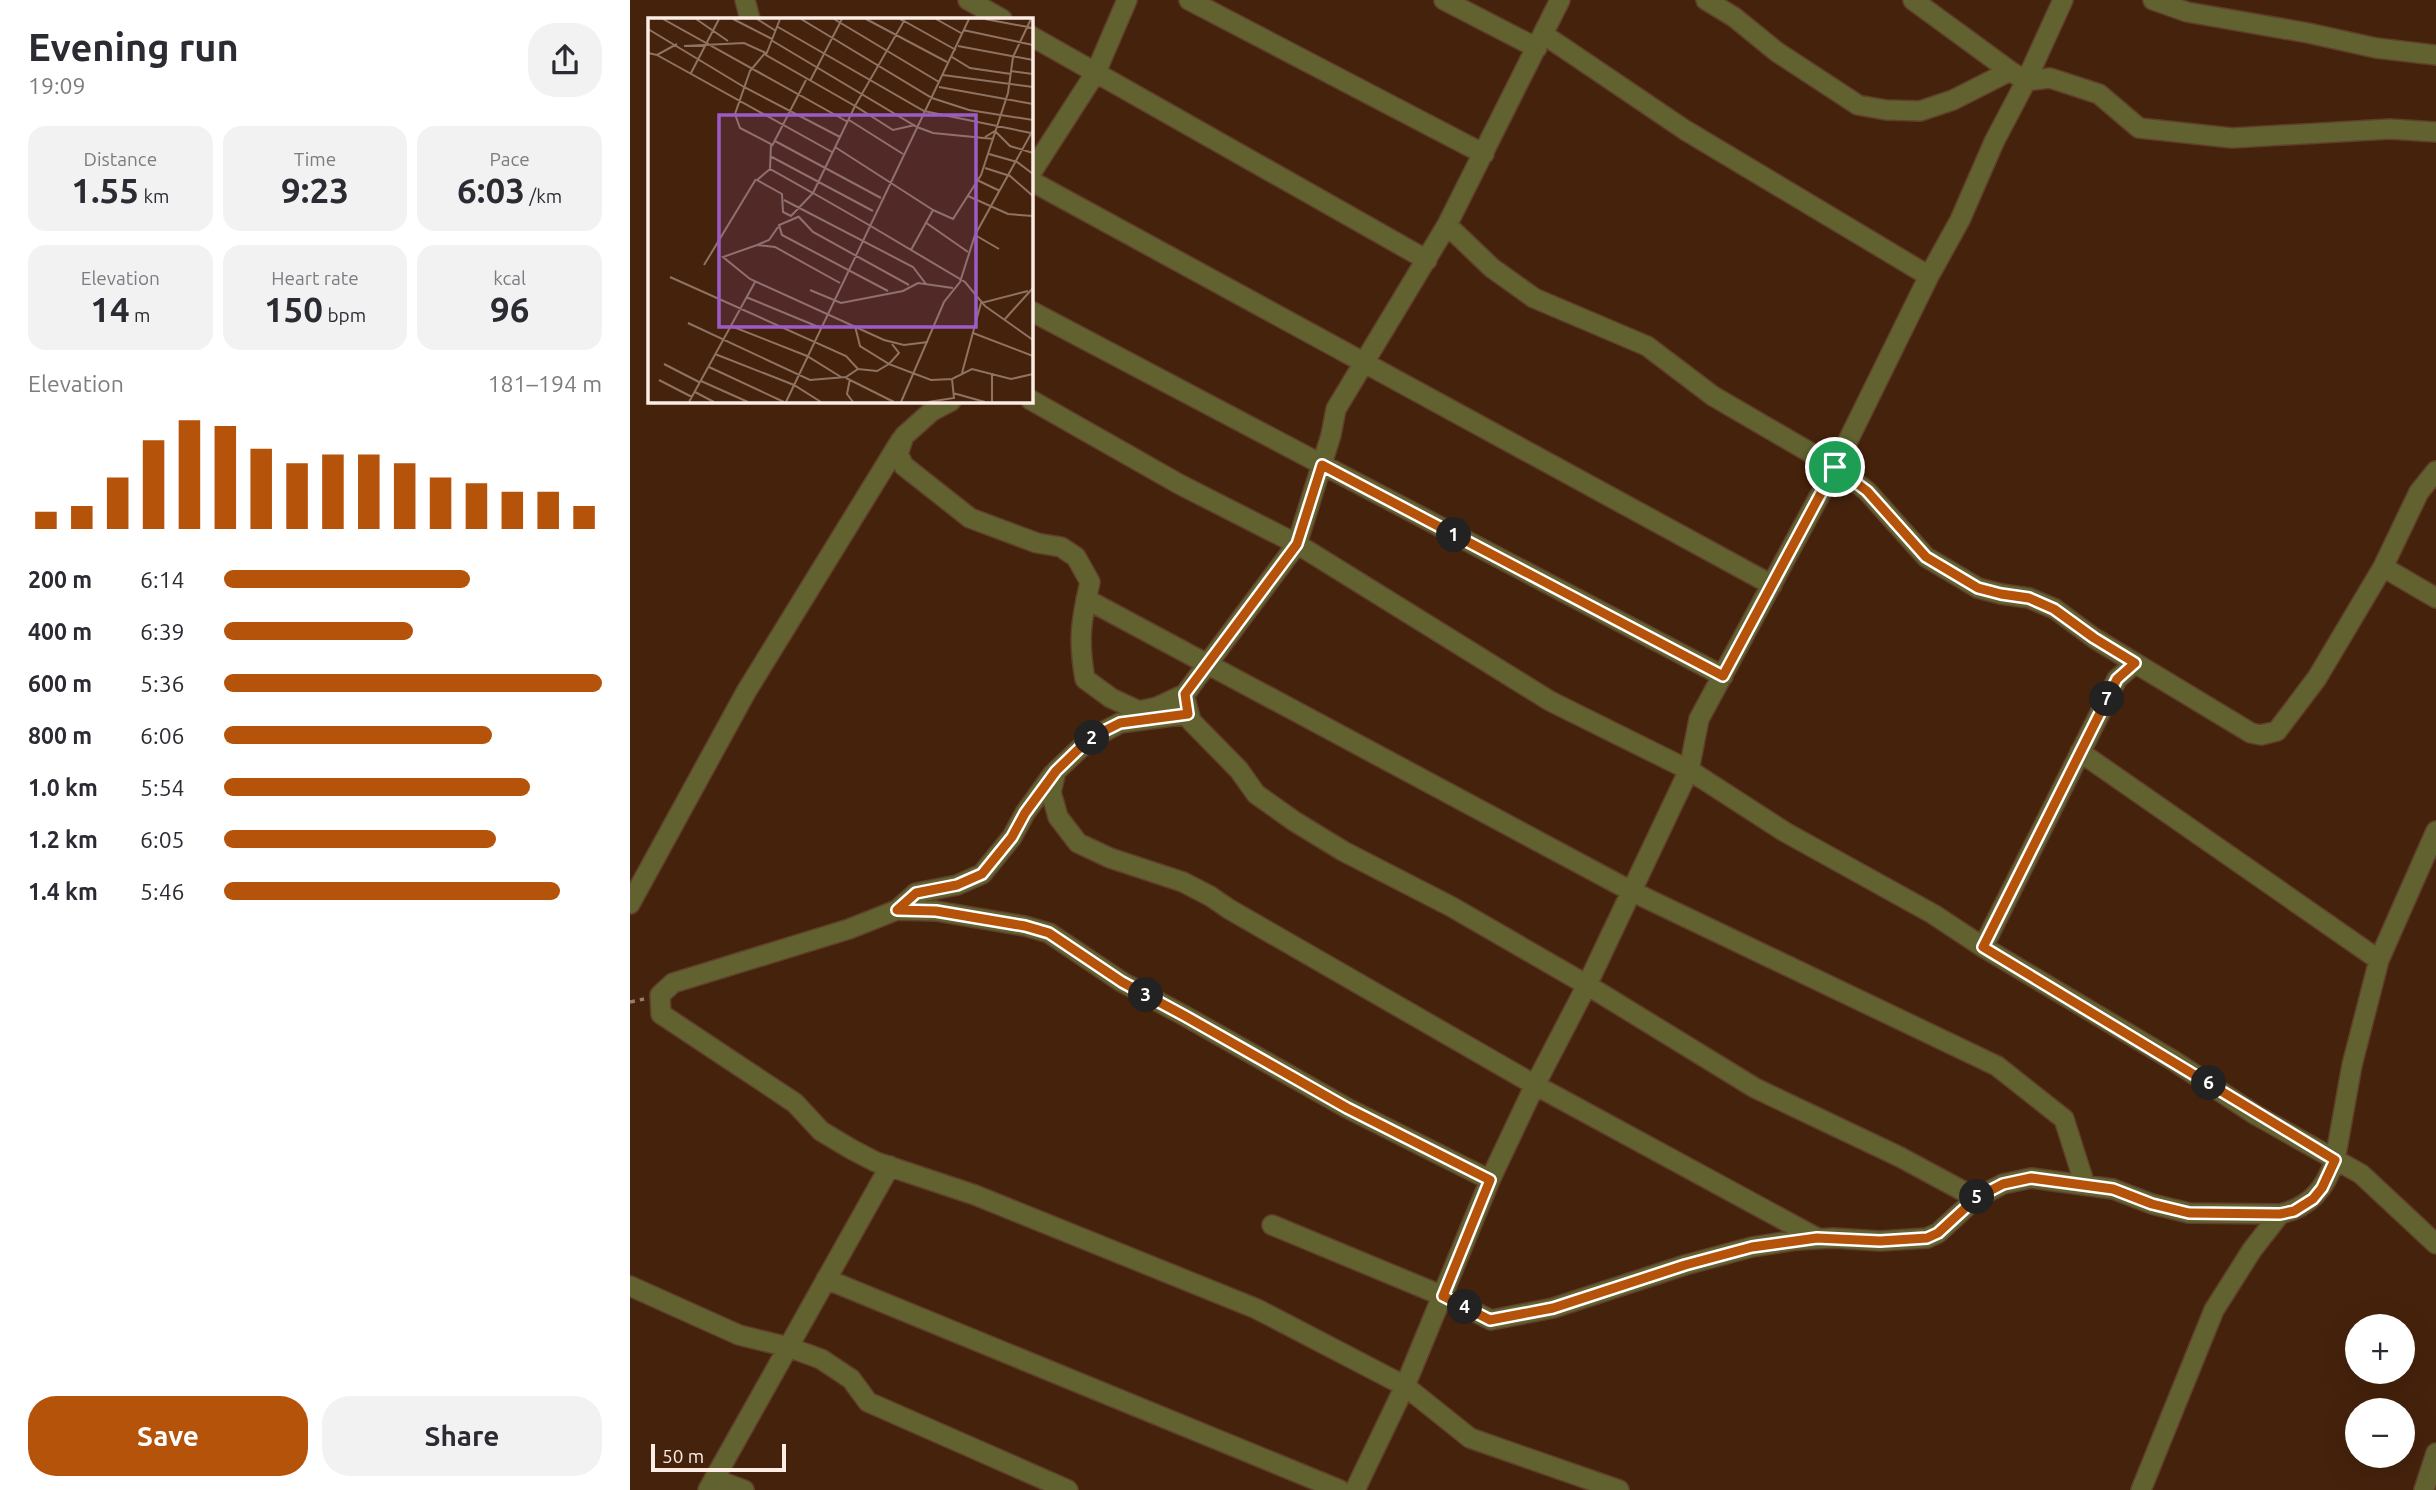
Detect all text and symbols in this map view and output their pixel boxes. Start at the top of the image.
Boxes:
inset map [648,18,1032,402]
button: share [528,23,602,97]
text: Evening run [28,26,239,68]
text: 19:09 [28,73,86,98]
text: Distance [84,148,157,170]
text: Time [294,148,336,170]
text: Pace [490,148,530,170]
text: 1.55 [71,170,139,210]
text: 9:23 [281,170,349,210]
text: 6:03 [457,170,525,210]
text: km [139,185,169,207]
text: /km [525,185,562,207]
text: Elevation [81,267,160,289]
text: Heart rate [271,267,359,289]
text: kcal [493,267,526,289]
text: 14 [90,289,130,329]
text: 150 [264,289,323,329]
text: 96 [490,289,529,329]
text: m [130,304,150,326]
text: bpm [323,304,366,326]
text: Elevation [28,371,124,396]
text: 181–194 m [488,371,602,396]
pin [1805,437,1865,497]
icon: arrive [1816,448,1854,486]
pin: 1 [1436,518,1472,552]
text: 1 [1448,523,1459,545]
text: 200 m [28,567,92,592]
text: 6:14 [140,567,185,592]
text: 400 m [28,619,92,644]
text: 6:39 [140,619,185,644]
text: 600 m [28,671,92,696]
text: 5:36 [140,671,185,696]
pin: 7 [2090,682,2124,716]
text: 7 [2101,687,2112,709]
pin: 2 [1074,720,1110,756]
text: 800 m [28,723,92,748]
text: 6:06 [140,723,185,748]
text: 2 [1086,726,1097,748]
text: 1.0 km [28,775,98,800]
text: 5:54 [140,775,185,800]
text: 1.2 km [28,827,98,852]
text: 6:05 [140,827,185,852]
text: 1.4 km [28,879,98,904]
text: 5:46 [140,879,185,904]
pin: 3 [1128,978,1164,1012]
text: 3 [1140,983,1151,1005]
pin: 6 [2192,1066,2226,1100]
text: 6 [2203,1071,2214,1093]
pin: 5 [1960,1180,1994,1214]
text: 5 [1971,1185,1982,1207]
pin: 4 [1448,1290,1482,1324]
text: 4 [1459,1295,1470,1317]
map controls [2345,1314,2415,1468]
button: + [2345,1314,2415,1384]
button: Save [28,1396,308,1476]
button: Share [322,1396,602,1476]
button: − [2345,1398,2415,1468]
scale bar [651,1441,786,1473]
text: 50 m [662,1445,704,1467]

